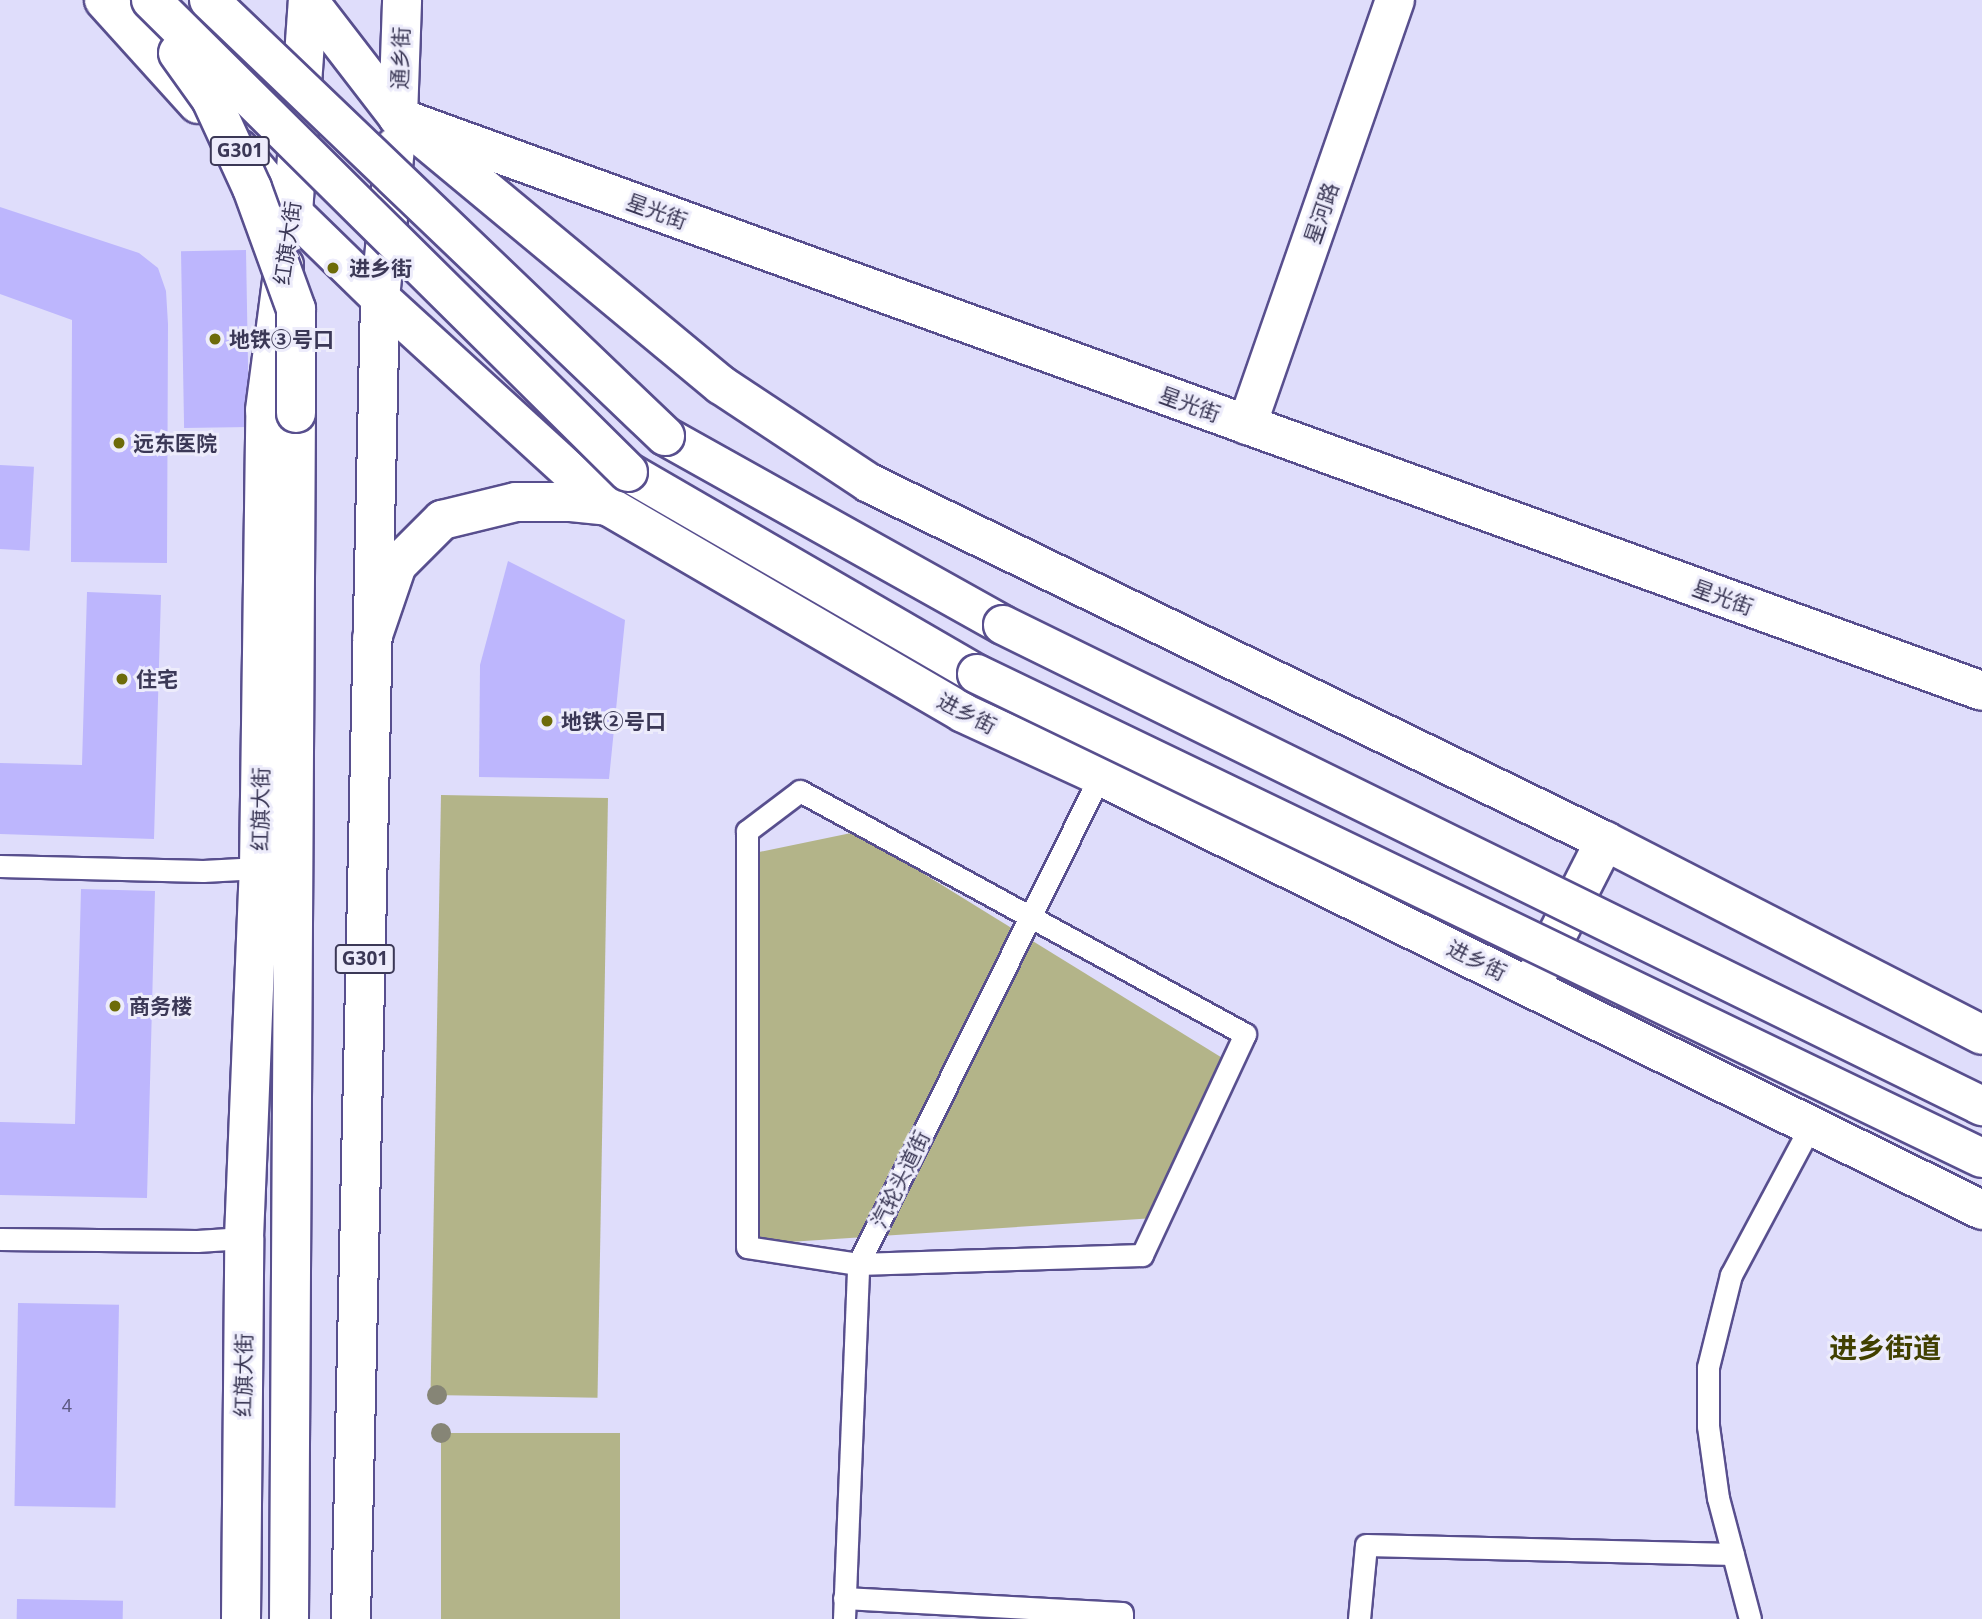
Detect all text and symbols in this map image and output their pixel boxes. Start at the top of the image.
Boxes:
street label: 通乡街 [386,26,414,90]
road number: G301 [208,136,272,167]
street label: 星河路 [1299,179,1343,247]
street label: 星光街 [623,188,691,234]
street label: 红旗大街 [269,200,305,286]
place label: 进乡街 [349,255,412,281]
marker: 进乡街 [323,258,343,278]
place label: 地铁③号口 [229,326,334,352]
marker: 地铁③号口 [207,331,223,347]
street label: 星光街 [1156,381,1224,427]
place label: 远东医院 [133,430,217,456]
marker: 远东医院 [111,435,127,451]
street label: 星光街 [1689,574,1757,620]
place label: 住宅 [136,666,178,692]
marker: 住宅 [114,671,130,687]
street label: 进乡街 [933,687,1001,739]
place label: 地铁②号口 [561,708,666,734]
marker: 地铁②号口 [539,713,555,729]
street label: 红旗大街 [247,767,273,851]
street label: 进乡街 [1443,935,1511,985]
road number: G301 [334,944,396,974]
place label: 商务楼 [129,993,192,1019]
marker: 商务楼 [107,998,123,1014]
street label: 汽轮头道街 [866,1126,934,1232]
district label: 进乡街道 [1829,1330,1941,1364]
street label: 红旗大街 [230,1333,256,1417]
house number: 4 [62,1394,72,1416]

